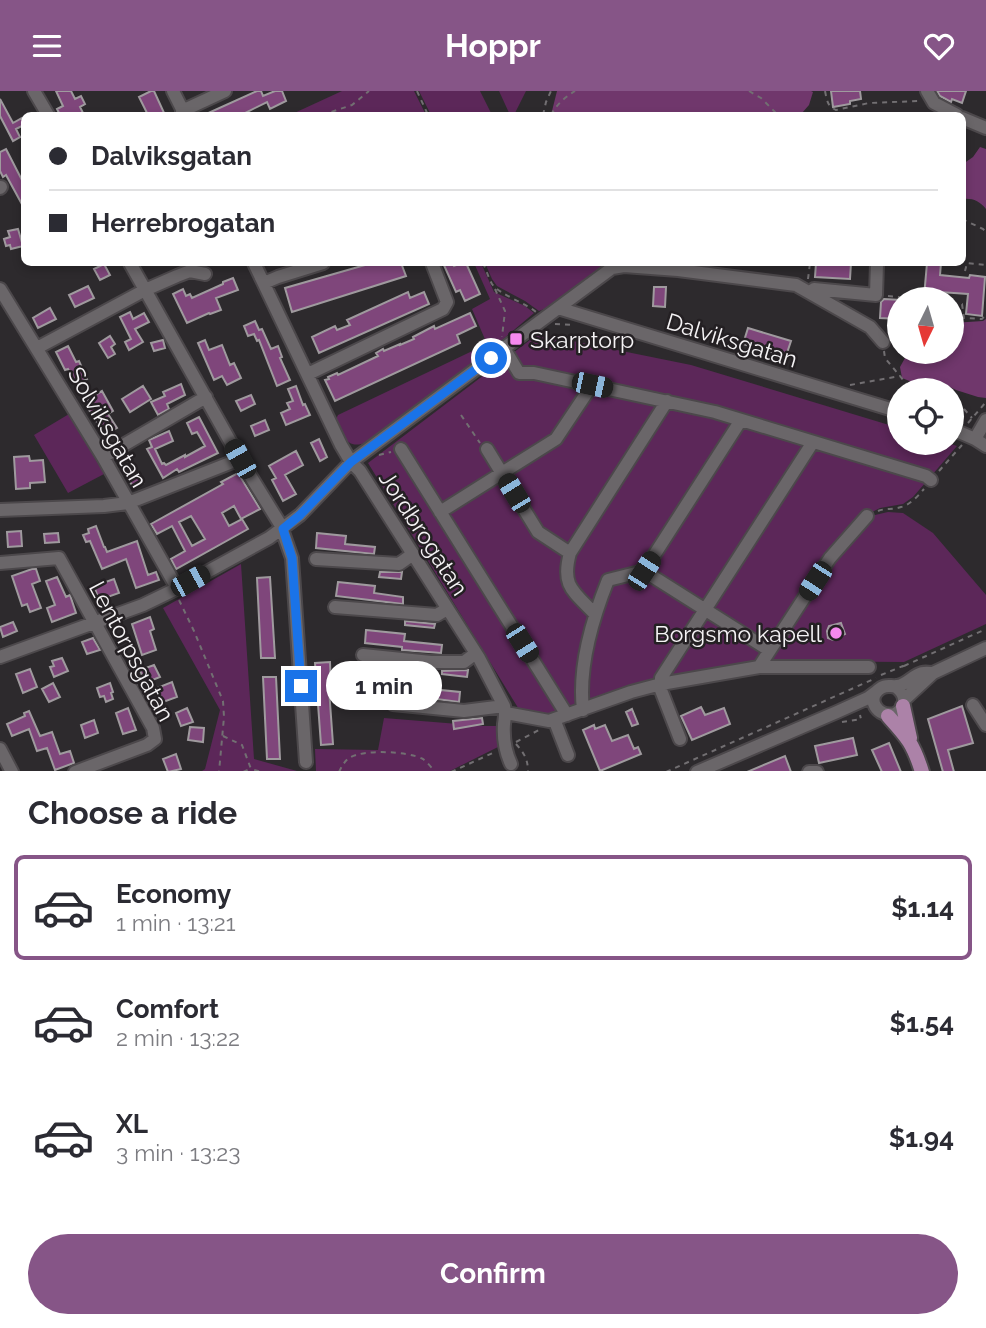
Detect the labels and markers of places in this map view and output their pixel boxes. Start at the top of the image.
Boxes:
place label: Skarptorp [530,326,634,353]
marker: Skarptorp [508,331,524,347]
place label: Borgsmo kapell [654,620,823,647]
marker: Borgsmo kapell [828,625,844,641]

